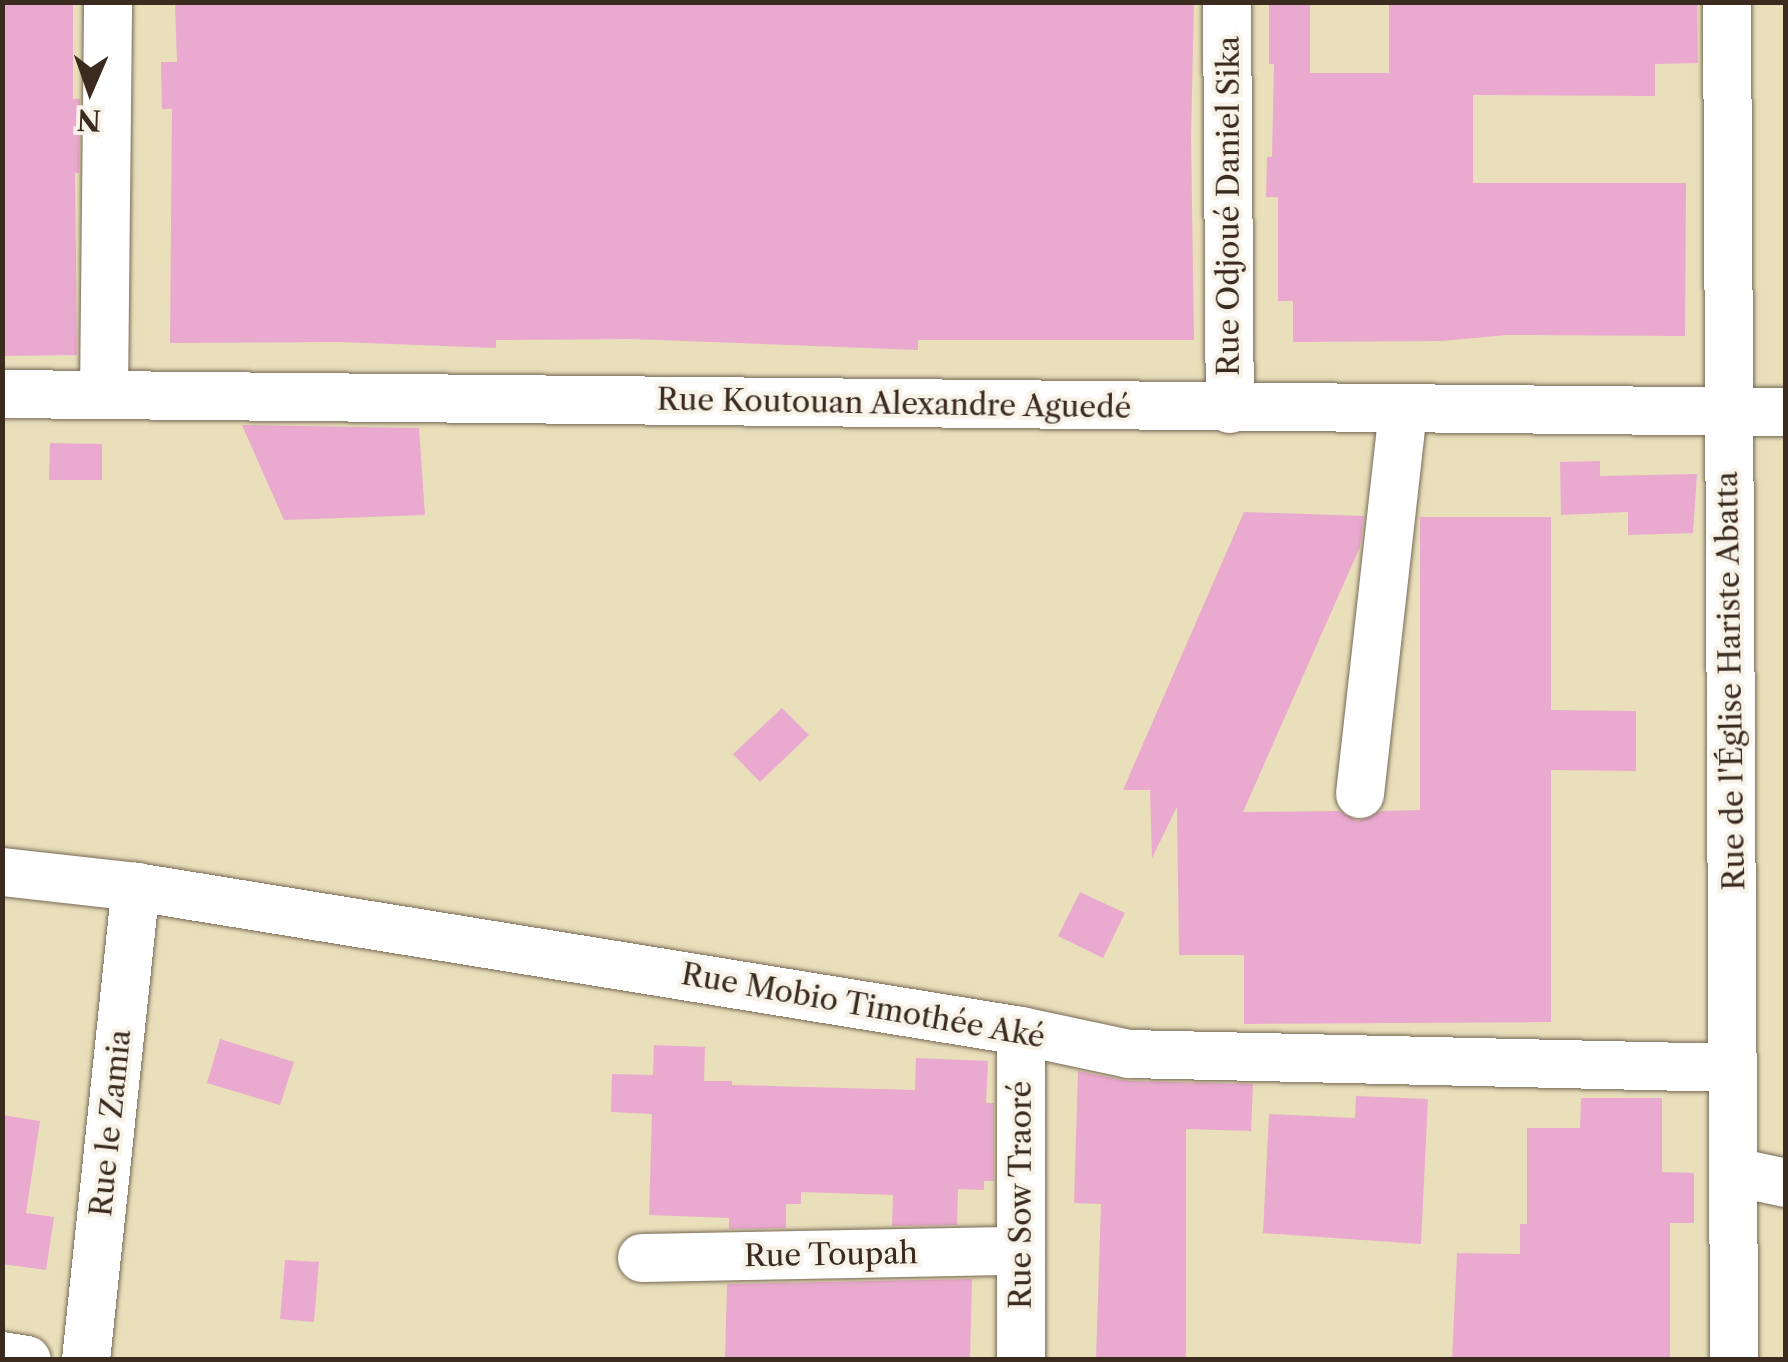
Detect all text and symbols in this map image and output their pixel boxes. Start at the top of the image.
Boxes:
street label: Rue Odjoué Daniel Sika [1211,36,1247,376]
north arrow [40,40,140,140]
text: N [76,103,102,137]
street label: Rue Koutouan Alexandre Aguedé [655,382,1133,426]
street label: Rue de l'Église Hariste Abatta [1709,471,1753,891]
street label: Rue Mobio Timothée Aké [677,956,1049,1056]
street label: Rue le Zamia [83,1028,139,1218]
street label: Rue Sow Traoré [1003,1080,1039,1310]
street label: Rue Toupah [743,1235,919,1275]

